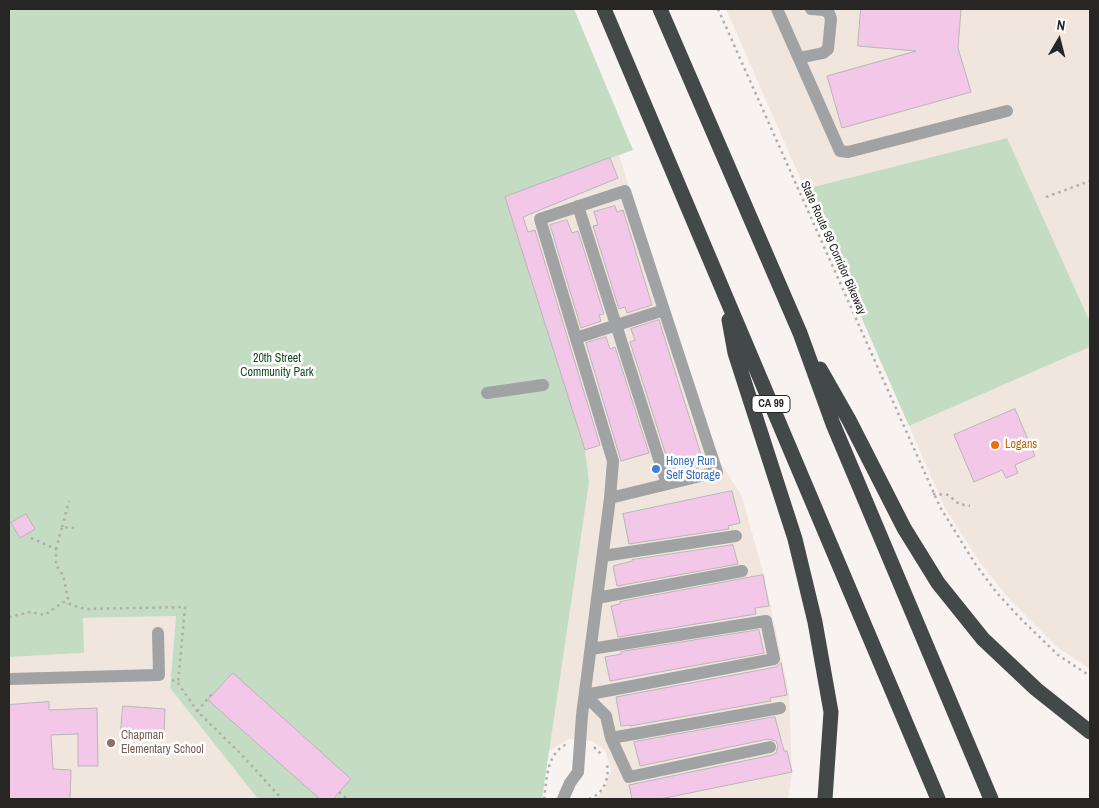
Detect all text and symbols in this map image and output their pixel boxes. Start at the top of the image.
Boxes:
north arrow [1034,15,1084,65]
text: N [1056,16,1066,35]
street label: State Route 99 Corridor Bikeway [797,179,869,317]
park label: 20th Street Community Park [240,352,314,380]
road number: CA 99 [752,396,790,412]
place label: Logans [1005,438,1037,452]
marker: Logans [989,439,1001,451]
place label: Honey Run Self Storage [666,455,720,483]
marker: Honey Run Self Storage [650,463,662,475]
place label: Chapman Elementary School [121,729,204,757]
marker: Chapman Elementary School [105,737,117,749]

